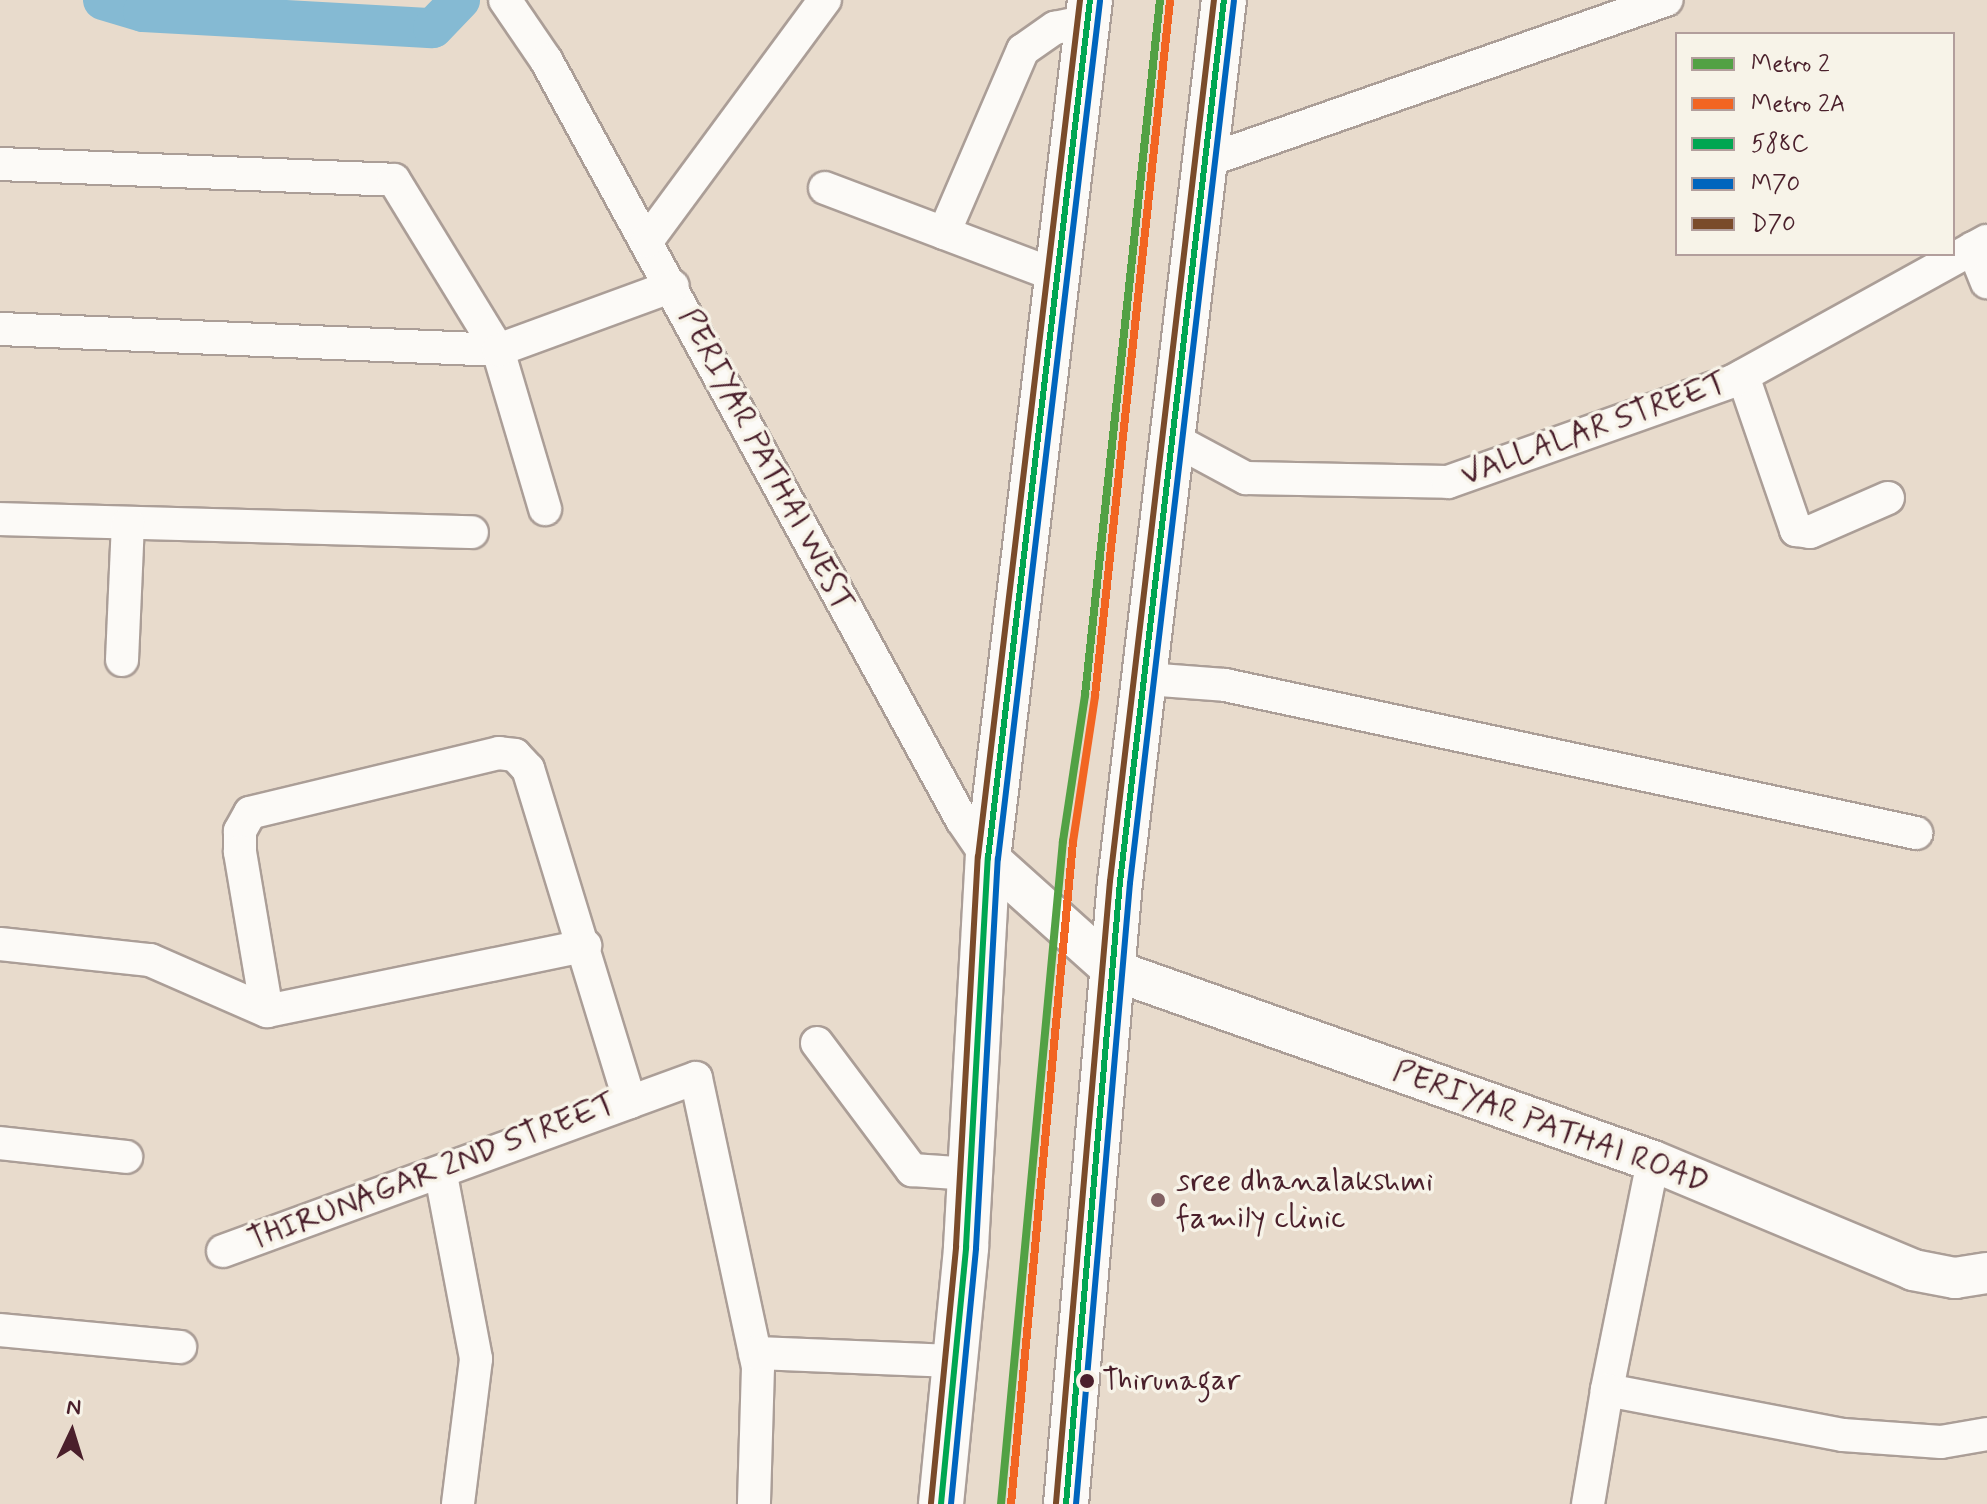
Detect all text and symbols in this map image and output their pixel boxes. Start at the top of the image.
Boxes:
legend [1675,32,1955,256]
text: Metro 2 [1751,49,1830,80]
text: Metro 2A [1751,89,1845,120]
text: 588C [1751,129,1809,160]
text: M70 [1751,169,1800,200]
text: D70 [1751,209,1796,240]
street label: PERIYAR PATHAI WEST [669,301,863,619]
street label: VALLALAR STREET [1454,362,1734,496]
street label: PERIYAR PATHAI ROAD [1387,1052,1715,1202]
street label: THIRUNAGAR 2ND STREET [241,1083,623,1261]
place label: sree dhanalakshmi family clinic [1176,1163,1432,1238]
marker: sree dhanalakshmi family clinic [1147,1189,1169,1211]
place label: Thirunagar [1102,1363,1241,1399]
marker: Thirunagar [1079,1373,1095,1389]
north arrow [32,1392,112,1472]
text: N [65,1394,82,1423]

